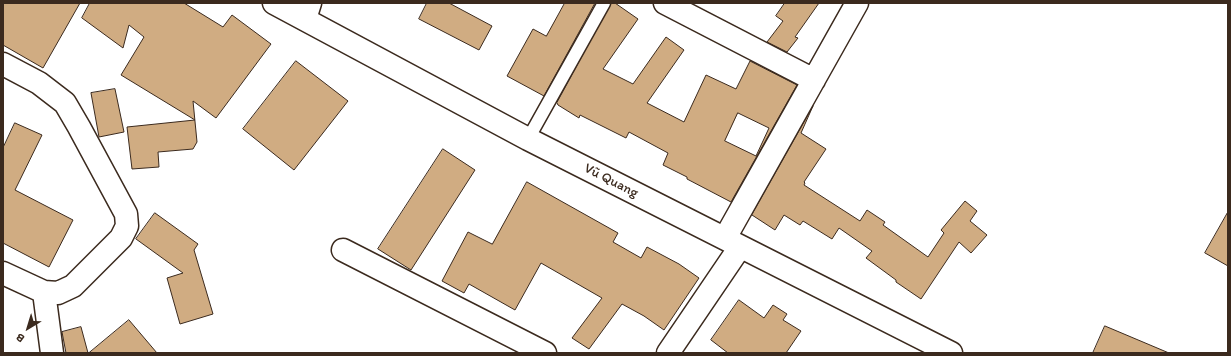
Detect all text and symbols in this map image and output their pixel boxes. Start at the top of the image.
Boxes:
street label: Vũ Quang [581,160,641,202]
north arrow [8,308,48,348]
text: B [14,331,27,345]

